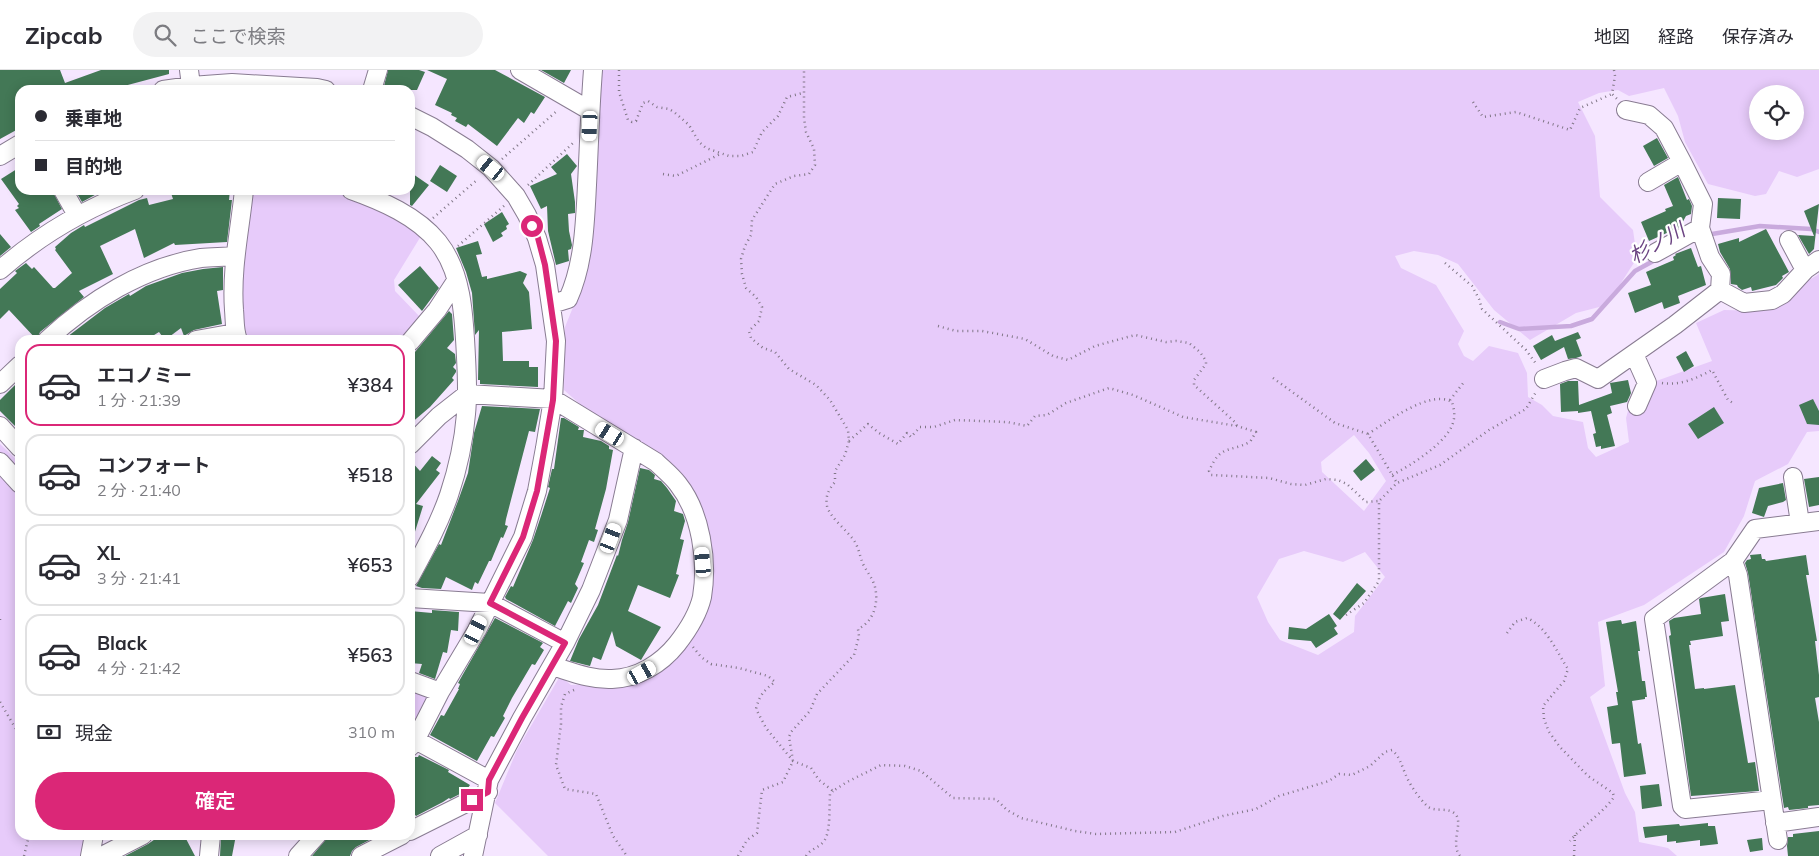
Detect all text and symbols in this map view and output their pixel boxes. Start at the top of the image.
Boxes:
search box [133,12,483,57]
text: Zipcab [25,20,103,50]
icon: search [151,21,179,49]
text: ここで検索 [191,24,286,48]
text: 地図 [1594,25,1630,48]
text: 経路 [1658,25,1694,48]
text: 保存済み [1722,25,1794,48]
map controls [1749,85,1804,140]
button: locate [1749,85,1804,140]
text: 乗車地 [65,106,122,130]
car [581,111,598,141]
car [474,153,507,183]
text: 目的地 [65,154,122,178]
route start [521,215,543,237]
water label: 杉ノ川 [1625,216,1691,268]
icon: car [37,363,82,408]
text: エコノミー [97,363,192,387]
text: ¥384 [347,373,393,397]
text: 1 分 · 21:39 [97,390,181,410]
car [593,420,626,448]
icon: car [37,453,82,498]
text: コンフォート [97,453,210,477]
text: ¥518 [347,463,393,487]
text: 2 分 · 21:40 [97,480,181,500]
car [598,521,623,555]
text: XL [97,541,120,565]
icon: car [37,543,82,588]
car [694,546,711,578]
text: ¥653 [347,553,393,577]
text: 3 分 · 21:41 [97,568,181,588]
car [462,613,489,647]
text: Black [97,631,147,655]
icon: car [37,633,82,678]
text: ¥563 [347,643,393,667]
text: 4 分 · 21:42 [97,658,181,678]
car [625,659,658,687]
icon: cash [35,718,63,746]
text: 現金 [75,721,113,745]
text: 310 m [348,722,395,742]
button: 確定 [35,772,395,830]
route end [461,789,483,811]

